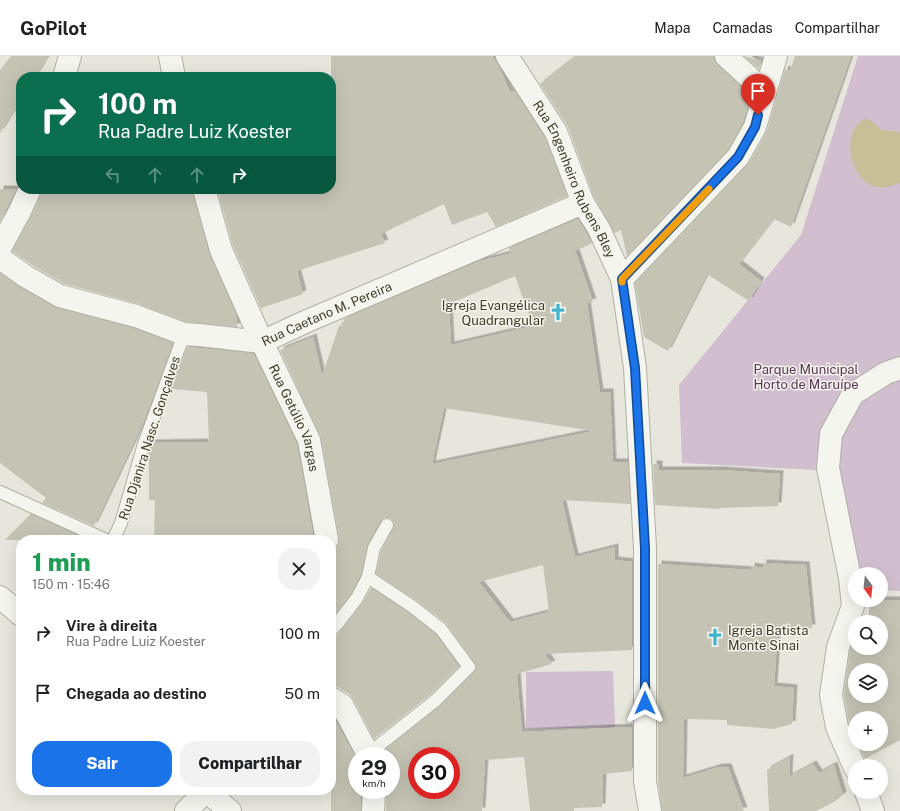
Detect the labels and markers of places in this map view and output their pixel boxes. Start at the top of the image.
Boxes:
pin [741,74,775,115]
place label: Igreja Evangélica Quadrangular [442,298,545,328]
church icon: Igreja Evangélica Quadrangular [548,302,568,322]
place label: Igreja Batista Monte Sinai [728,623,808,653]
church icon: Igreja Batista Monte Sinai [705,627,725,647]

